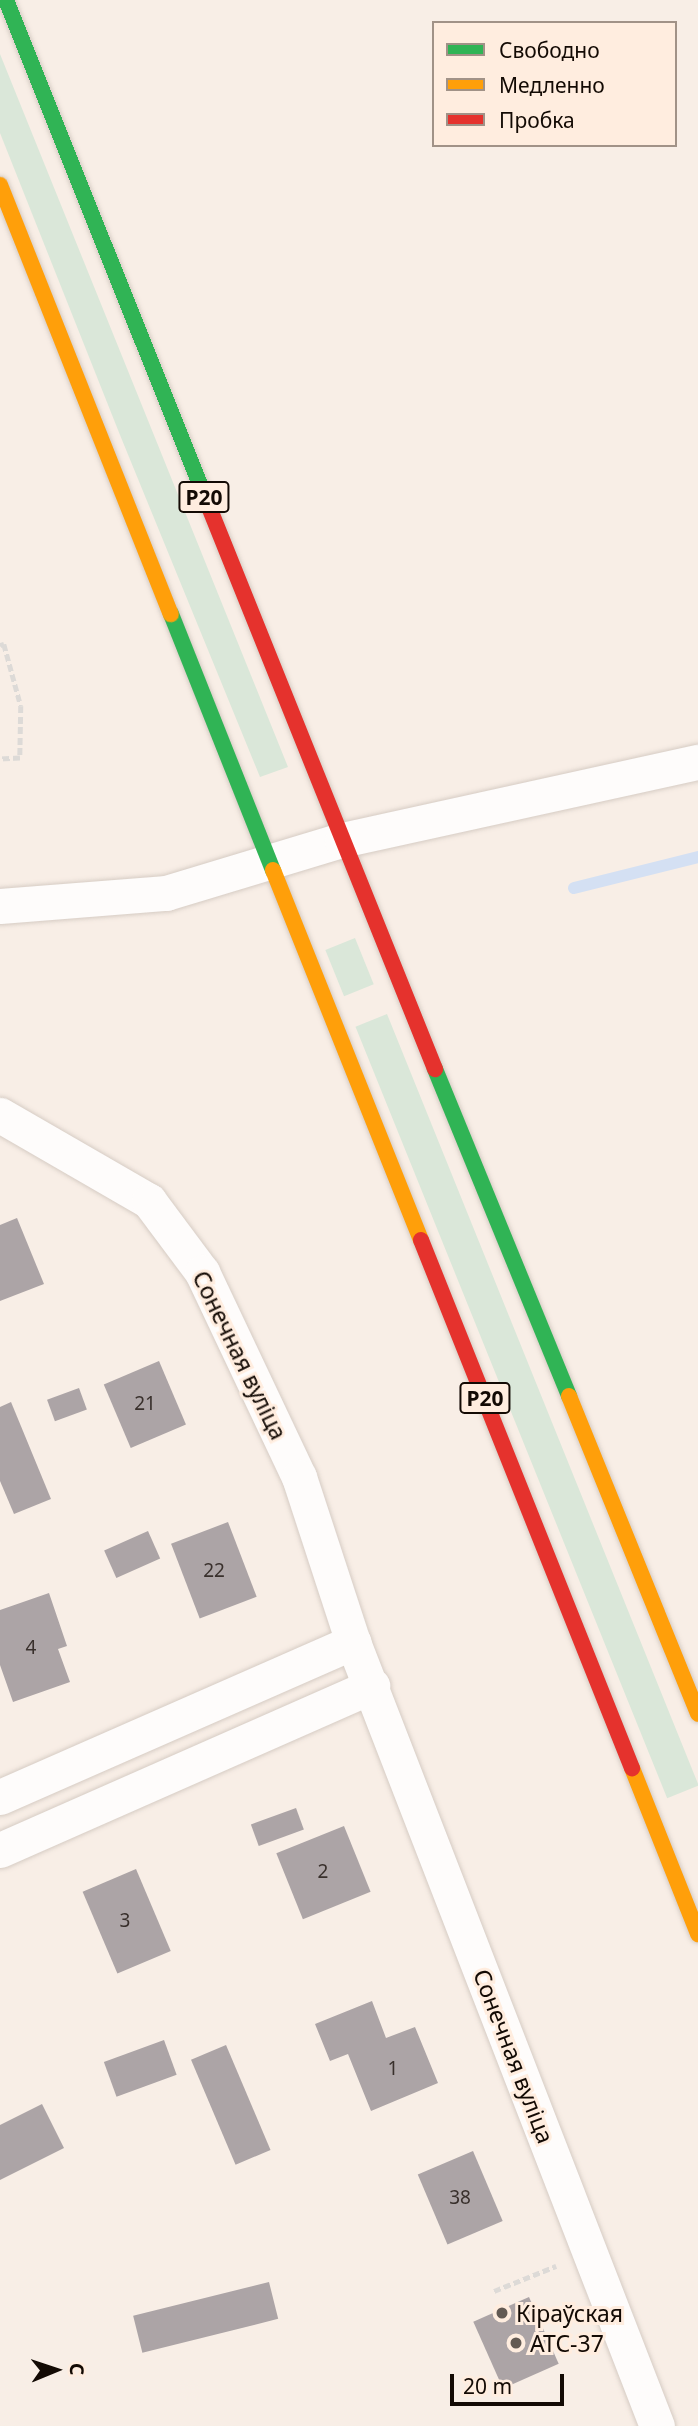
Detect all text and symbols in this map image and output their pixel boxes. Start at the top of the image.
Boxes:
legend [432,21,677,147]
text: Свободно [499,36,600,64]
text: Медленно [499,71,605,99]
text: Пробка [499,106,575,134]
road number: Р20 [178,480,230,514]
street label: Сонечная вуліца [187,1266,293,1444]
road number: Р20 [459,1380,511,1416]
house number: 21 [134,1393,156,1415]
house number: 22 [203,1560,225,1582]
house number: 4 [26,1637,36,1659]
house number: 2 [318,1861,328,1883]
house number: 3 [120,1910,130,1932]
street label: Сонечная вуліца [468,1965,560,2147]
house number: 1 [388,2058,398,2080]
house number: 38 [449,2187,471,2209]
place label: Кіраўская [516,2299,623,2327]
marker: Кіраўская [494,2305,510,2321]
place label: АТС-37 [530,2329,604,2357]
north arrow [21,2335,91,2405]
marker: АТС-37 [508,2335,524,2351]
scale bar [453,2360,567,2404]
text: С [64,2363,90,2376]
text: 20 m [463,2372,512,2400]

